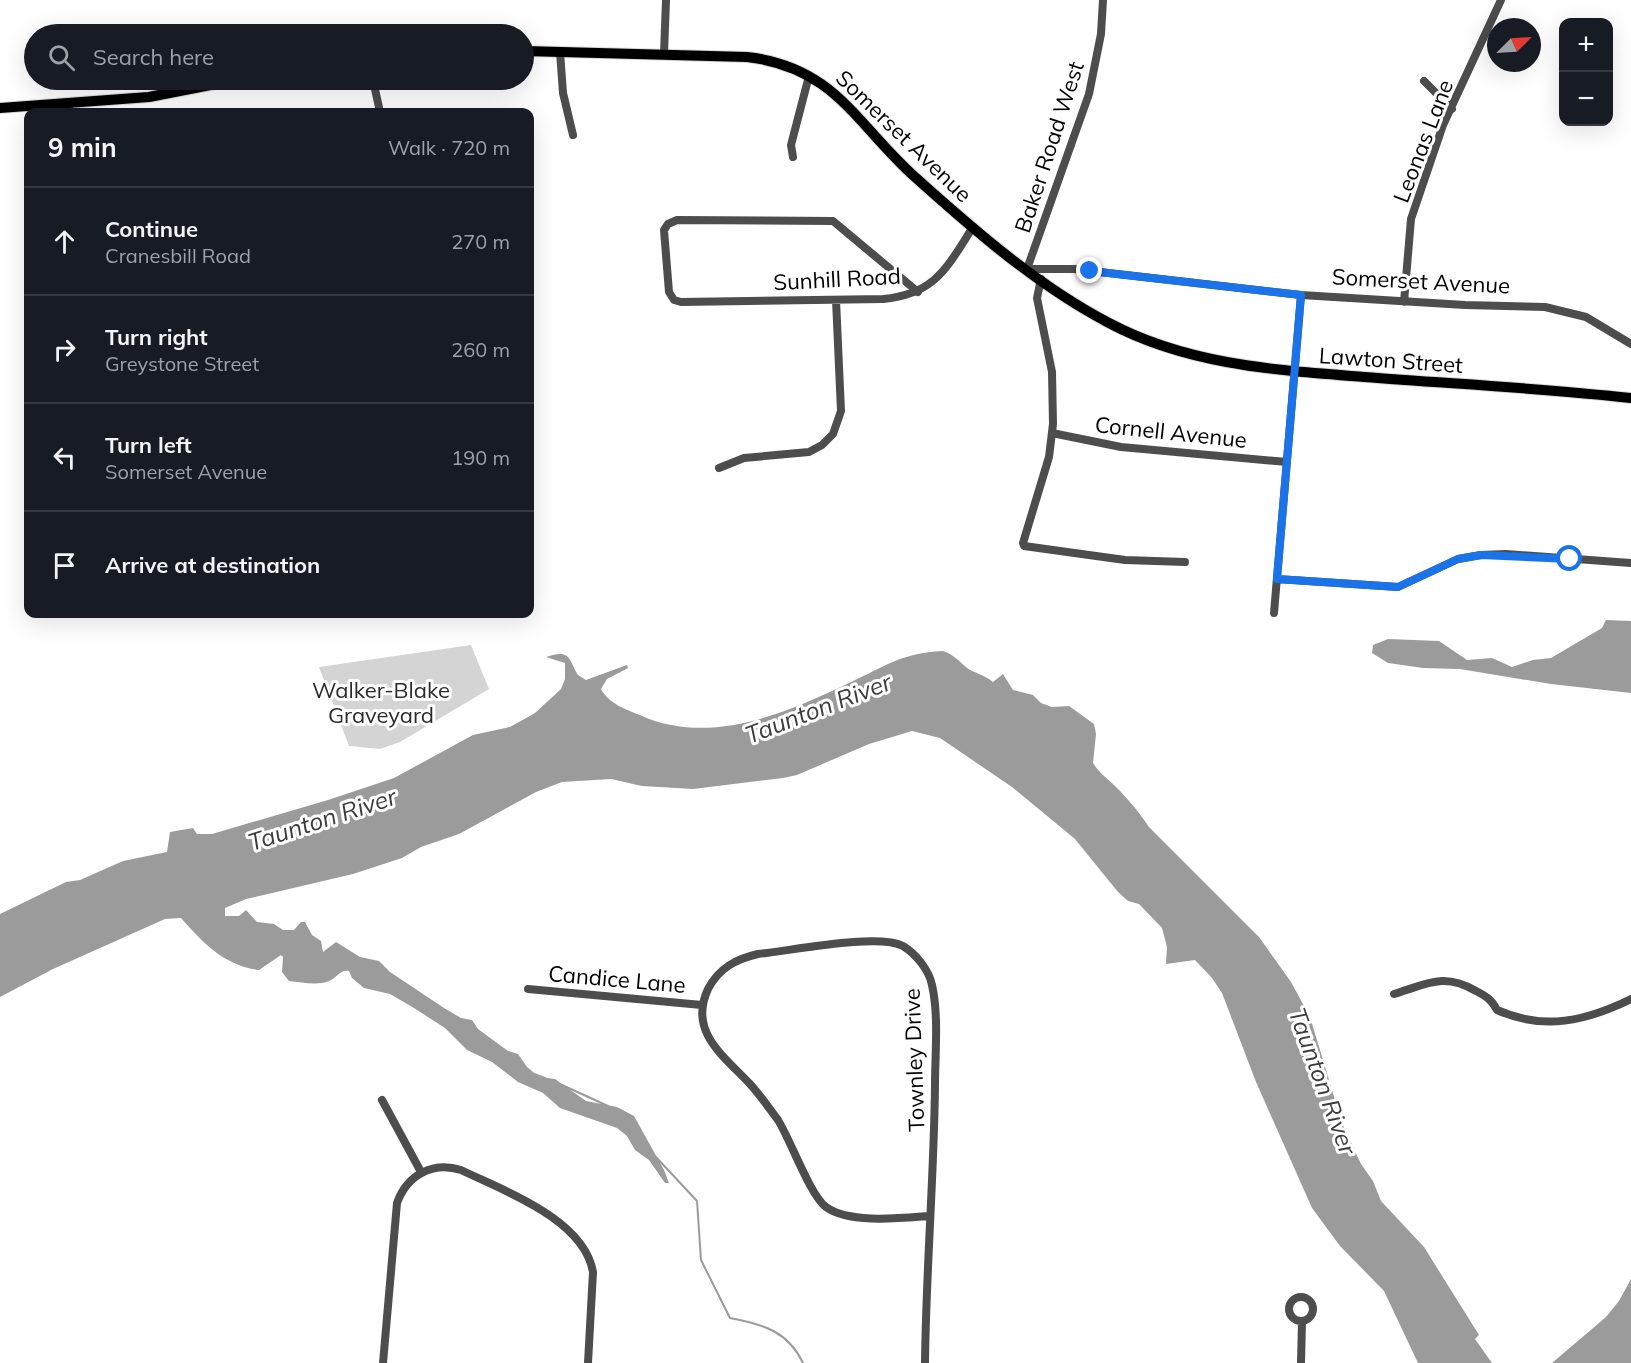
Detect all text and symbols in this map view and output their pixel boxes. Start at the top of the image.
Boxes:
north arrow [1487,18,1541,72]
map controls [1559,18,1613,126]
button: + [1559,18,1613,72]
search box [24,24,534,90]
icon: search [45,41,78,74]
text: Search here [93,43,214,71]
street label: Baker Road West [1008,58,1090,236]
street label: Somerset Avenue [830,64,978,208]
button: − [1559,72,1613,126]
street label: Leonas Lane [1387,76,1459,206]
text: 9 min [48,131,117,164]
text: Walk · 720 m [388,135,510,160]
text: Continue [105,215,198,243]
icon: ahead [48,225,81,258]
text: 270 m [451,229,510,254]
text: Cranesbill Road [105,243,251,268]
route end [1076,257,1102,283]
street label: Sunhill Road [773,262,901,296]
street label: Somerset Avenue [1331,262,1511,300]
text: Turn right [105,323,208,351]
icon: right [48,333,81,366]
text: 260 m [451,337,510,362]
street label: Lawton Street [1318,341,1464,379]
text: Greystone Street [105,351,259,376]
street label: Cornell Avenue [1094,410,1248,454]
text: Turn left [105,431,192,459]
icon: left [48,441,81,474]
text: 190 m [451,445,510,470]
text: Somerset Avenue [105,459,267,484]
route start [1556,545,1582,571]
icon: arrive [48,549,81,582]
text: Arrive at destination [105,551,320,579]
water label: Taunton River [741,666,896,750]
park label: Walker-Blake Graveyard [312,676,450,729]
water label: Taunton River [244,781,401,857]
street label: Candice Lane [547,959,687,999]
street label: Townley Drive [898,988,930,1132]
water label: Taunton River [1283,1004,1364,1160]

